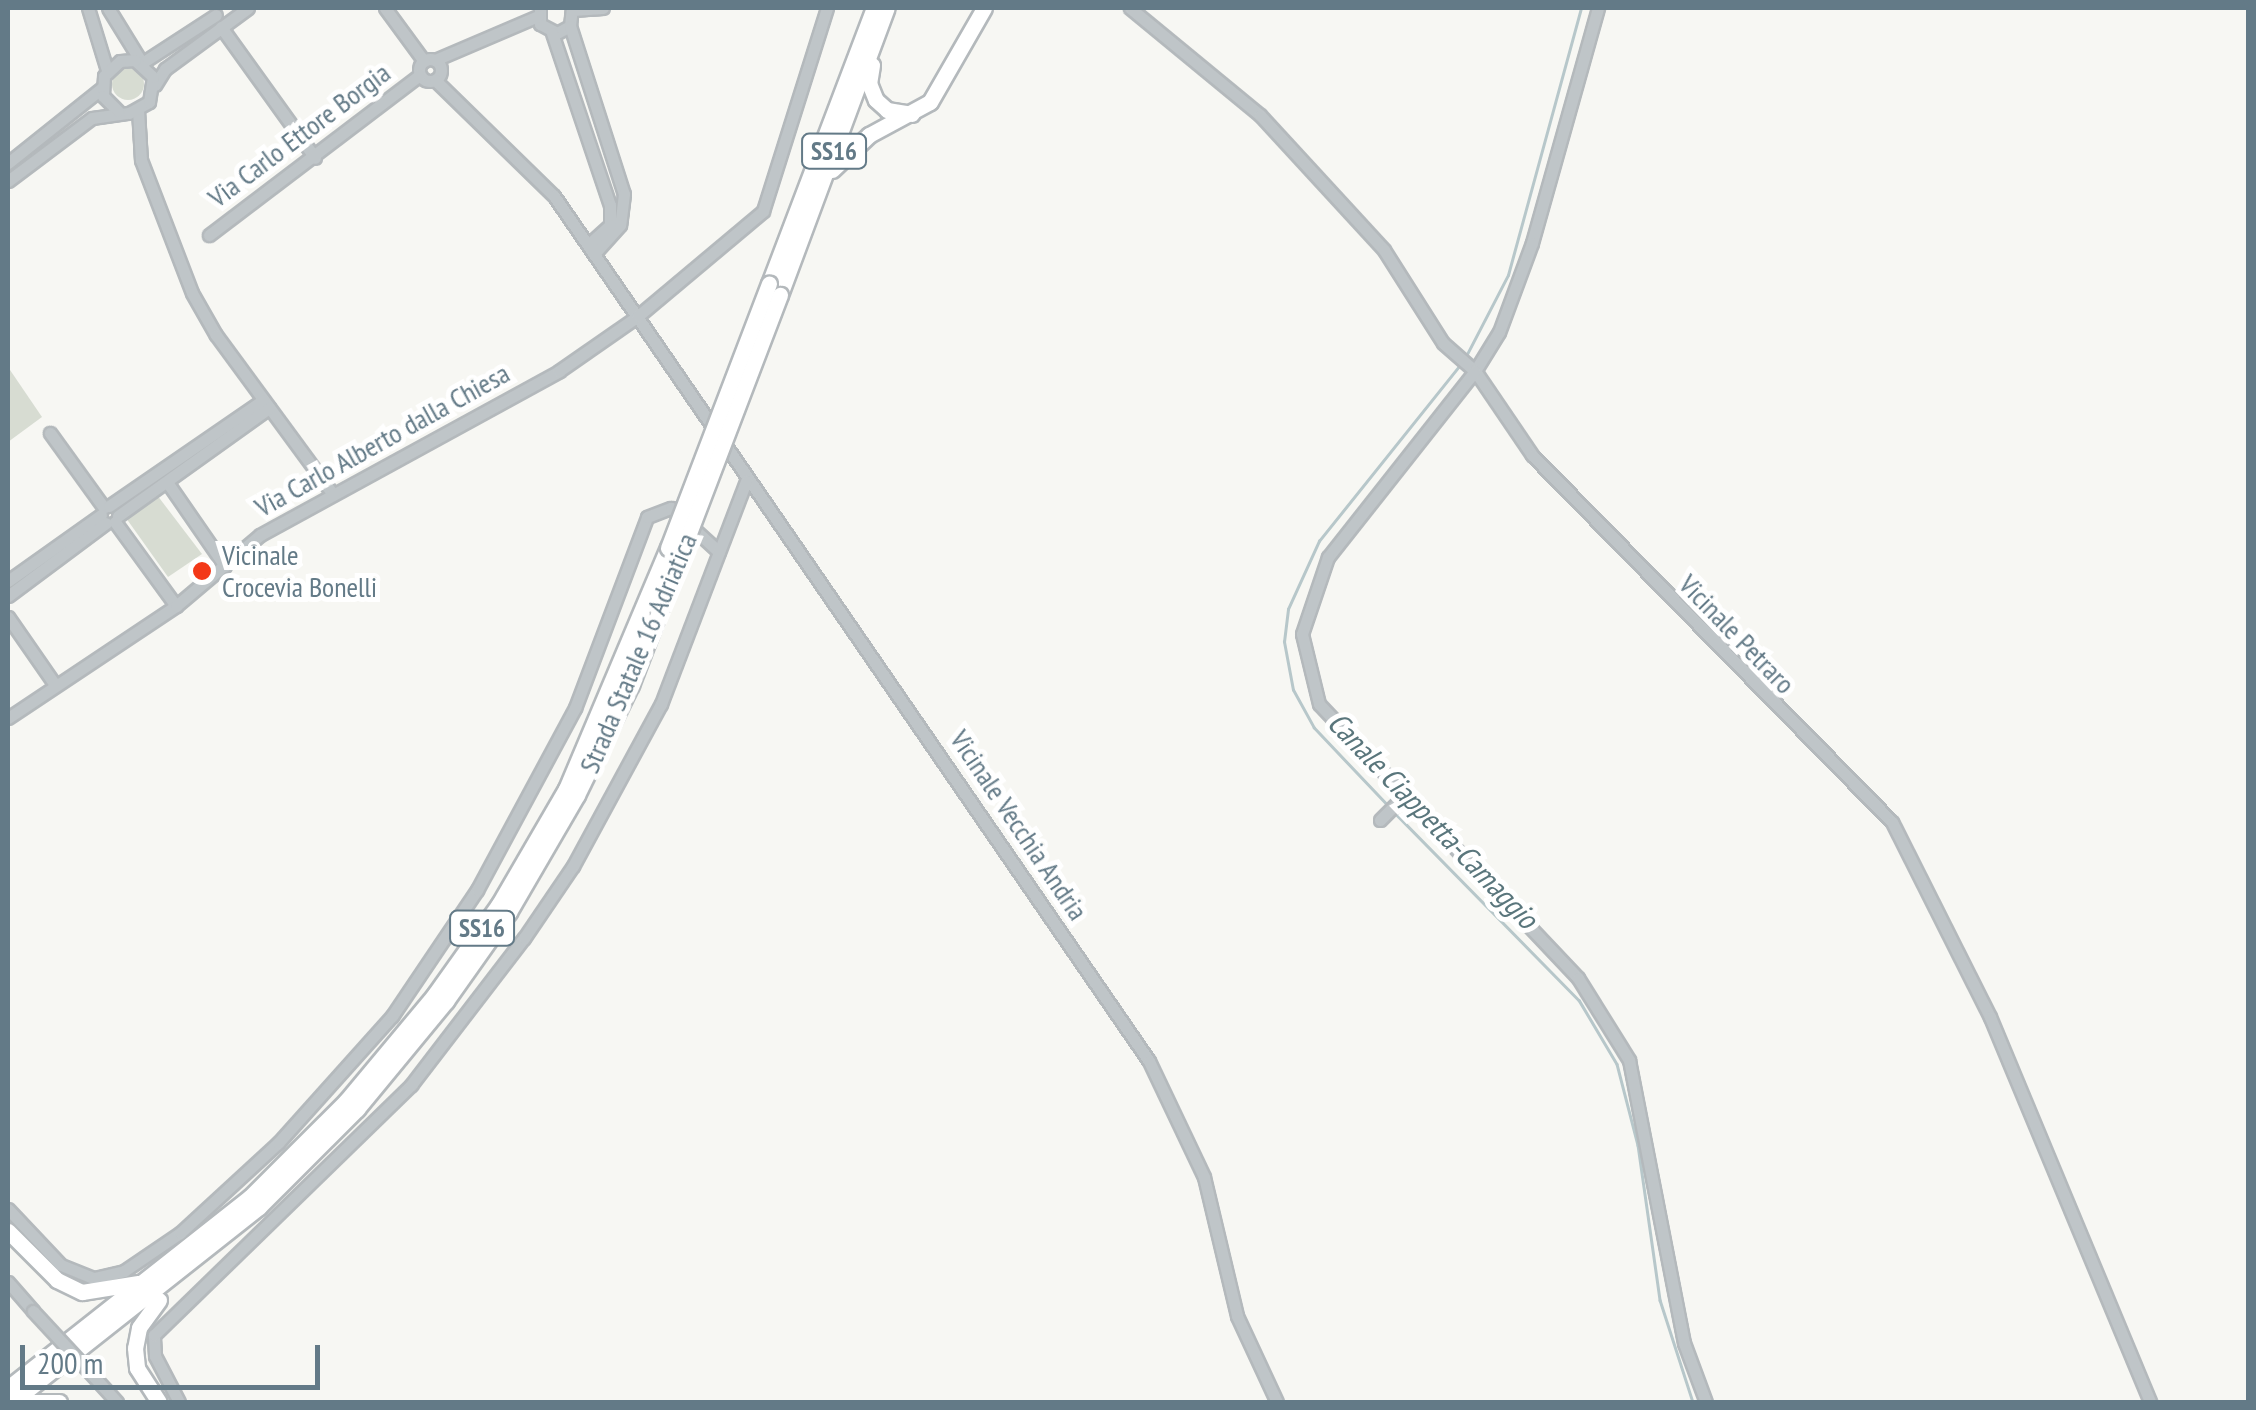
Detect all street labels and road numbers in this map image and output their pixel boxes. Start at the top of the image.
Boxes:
street label: Via Carlo Ettore Borgia [201,56,397,214]
road number: SS16 [799,131,869,171]
street label: Via Carlo Alberto dalla Chiesa [249,356,515,524]
street label: Strada Statale 16 Adriatica [572,528,704,778]
street label: Vicinale Petraro [1672,568,1802,700]
street label: Vicinale Vecchia Andria [943,723,1095,927]
road number: SS16 [447,908,517,948]

